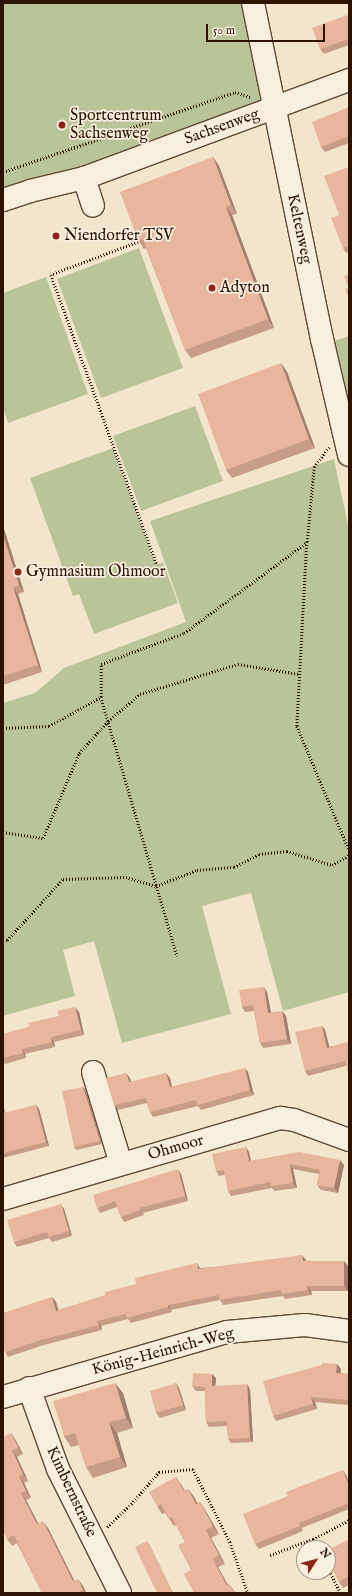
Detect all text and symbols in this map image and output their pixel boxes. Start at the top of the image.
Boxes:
scale bar [208,16,327,42]
text: 50 m [213,23,235,38]
street label: Sachsenweg [182,105,262,149]
place label: Sportcentrum Sachsenweg [70,106,162,144]
marker: Sportcentrum Sachsenweg [57,120,67,130]
street label: Keltenweg [282,192,316,266]
place label: Niendorfer TSV [64,226,174,246]
marker: Niendorfer TSV [51,231,61,241]
place label: Adyton [220,278,270,298]
marker: Adyton [207,283,217,293]
place label: Gymnasium Ohmoor [26,562,166,582]
marker: Gymnasium Ohmoor [13,567,23,577]
street label: Ohmoor [146,1131,206,1165]
street label: König-Heinrich-Weg [90,1324,236,1380]
street label: Kimbernstraße [42,1444,100,1540]
north arrow [296,1540,336,1580]
text: N [316,1546,333,1562]

